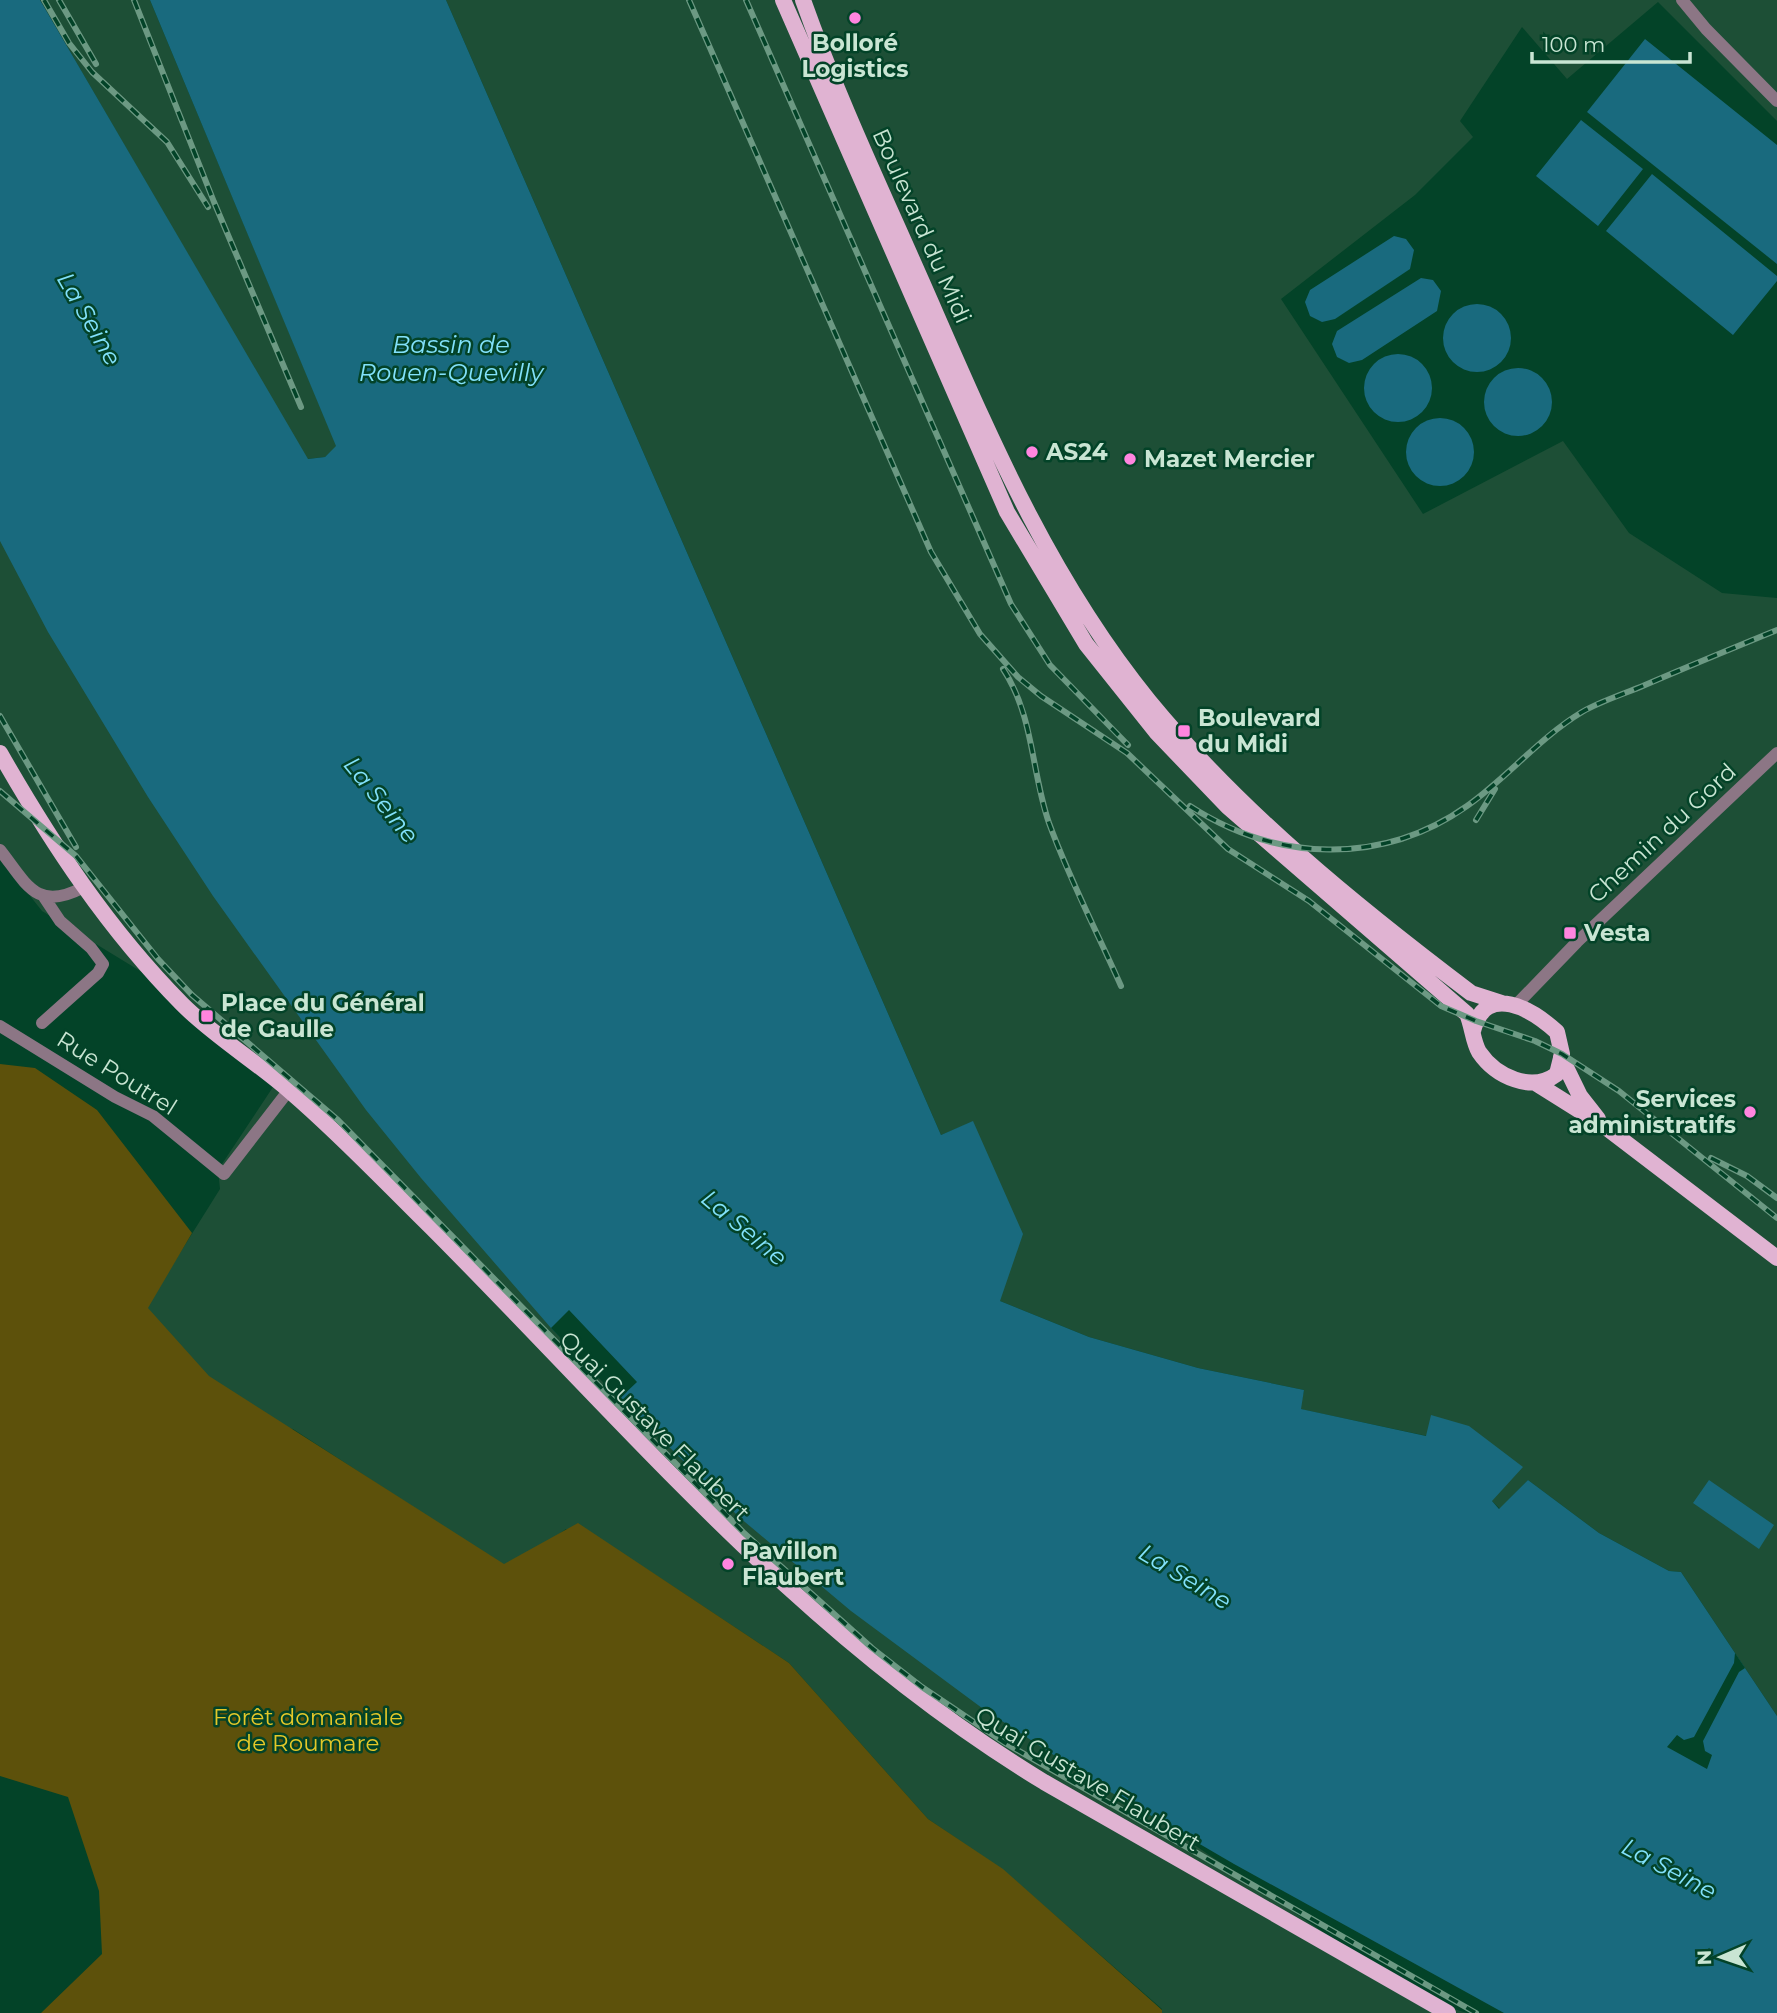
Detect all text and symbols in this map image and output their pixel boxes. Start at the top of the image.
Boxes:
marker: Bolloré Logistics [847,10,863,26]
scale bar [1532,21,1690,65]
place label: Bolloré Logistics [802,29,908,83]
text: 100 m [1542,32,1605,57]
street label: Boulevard du Midi [866,124,978,328]
water label: La Seine [51,267,128,371]
water label: Bassin de Rouen-Quevilly [359,330,545,387]
place label: AS24 [1045,438,1108,466]
marker: AS24 [1024,444,1040,460]
place label: Mazet Mercier [1144,445,1315,473]
marker: Mazet Mercier [1122,451,1138,467]
place label: Boulevard du Midi [1198,704,1321,758]
marker: Boulevard du Midi [1176,723,1192,739]
water label: La Seine [338,751,425,849]
street label: Chemin du Gord [1582,757,1742,909]
place label: Vesta [1583,919,1650,947]
marker: Vesta [1562,925,1578,941]
place label: Place du Général de Gaulle [221,989,425,1043]
marker: Place du Général de Gaulle [199,1008,215,1024]
street label: Rue Poutrel [52,1025,182,1121]
place label: Services administratifs [1568,1085,1736,1139]
marker: Services administratifs [1742,1104,1758,1120]
water label: La Seine [696,1183,793,1272]
street label: Quai Gustave Flaubert [554,1325,756,1527]
place label: Pavillon Flaubert [742,1537,844,1591]
water label: La Seine [1134,1538,1237,1616]
marker: Pavillon Flaubert [720,1556,736,1572]
street label: Quai Gustave Flaubert [970,1701,1206,1857]
park label: Forêt domaniale de Roumare [213,1703,403,1757]
water label: La Seine [1617,1832,1721,1906]
north arrow [1686,1922,1756,1992]
text: N [1693,1949,1716,1966]

